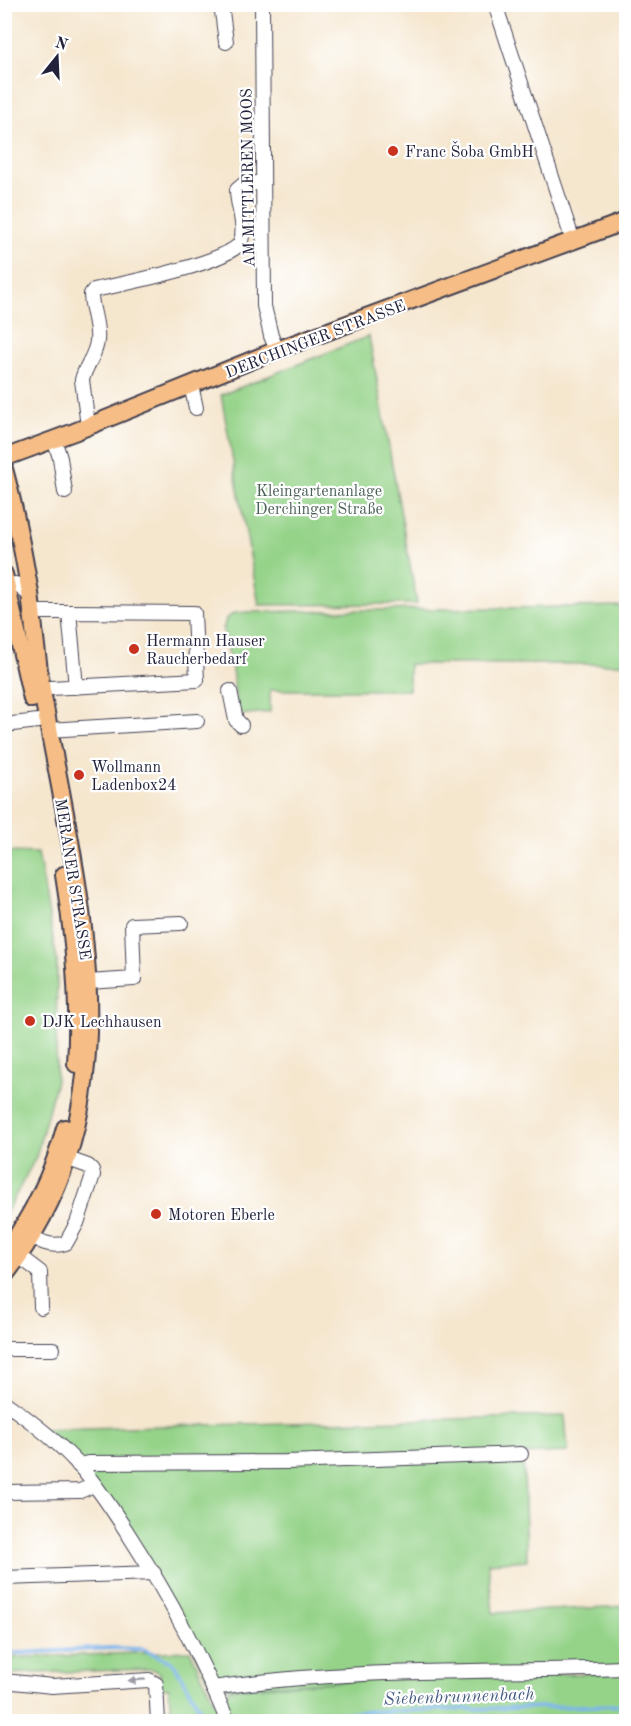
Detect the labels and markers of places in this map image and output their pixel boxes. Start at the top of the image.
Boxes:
place label: Franc Šoba GmbH [405,140,534,161]
marker: Franc Šoba GmbH [386,144,400,158]
place label: Hermann Hauser Raucherbedarf [146,634,265,668]
marker: Hermann Hauser Raucherbedarf [127,642,141,656]
place label: Wollmann Ladenbox24 [91,760,177,794]
marker: Wollmann Ladenbox24 [72,768,86,782]
marker: DJK Lechhausen [23,1014,37,1028]
place label: DJK Lechhausen [42,1015,162,1031]
marker: Motoren Eberle [149,1207,163,1221]
place label: Motoren Eberle [168,1208,275,1224]

